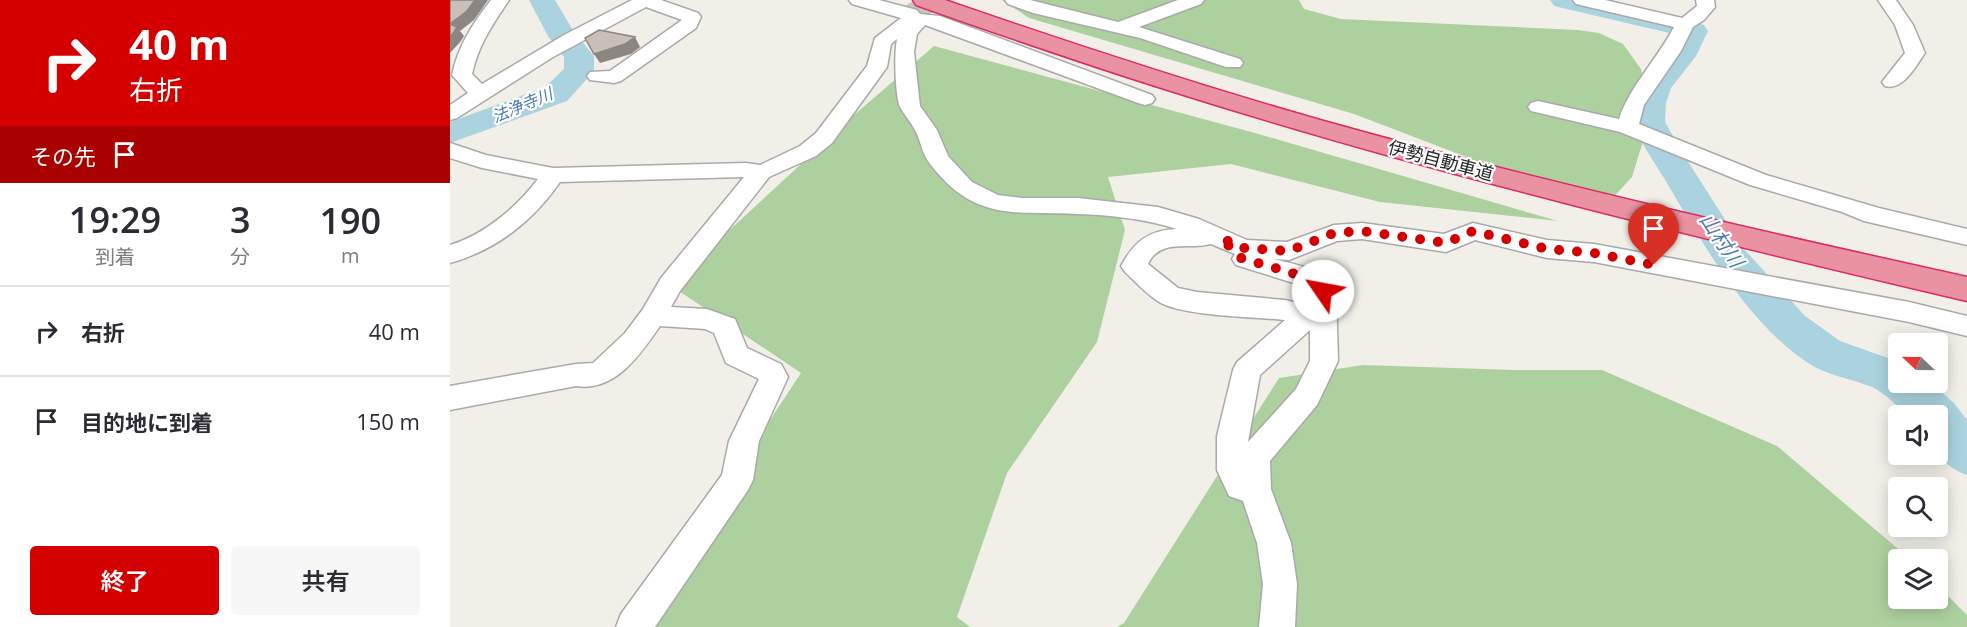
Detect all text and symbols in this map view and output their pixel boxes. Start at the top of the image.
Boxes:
text: 40 m [129,15,229,72]
icon: right [30,24,108,102]
text: 右折 [129,71,183,108]
water label: 法浄寺川 [488,82,558,128]
street label: 伊勢自動車道 [1386,134,1496,186]
icon: arrive [108,138,141,171]
text: その先 [30,141,96,171]
text: 19:29 [69,195,161,244]
text: 3 [230,195,251,244]
text: 190 [319,196,381,245]
pin [1628,203,1679,265]
water label: 山村川 [1694,208,1751,274]
icon: arrive [1637,212,1670,245]
text: m [341,242,360,269]
text: 到着 [95,243,135,270]
text: 分 [230,243,250,270]
position arrow [1291,259,1355,323]
icon: right [30,315,63,348]
text: 40 m [369,316,420,346]
text: 右折 [81,317,125,347]
north arrow [1888,333,1948,393]
map controls [1888,333,1948,609]
icon: arrive [30,405,63,438]
button: sound [1888,405,1948,465]
text: 150 m [356,406,420,436]
text: 目的地に到着 [81,407,213,437]
button: search [1888,477,1948,537]
button: 終了 [30,546,219,615]
button: 共有 [231,546,420,615]
button: layers [1888,549,1948,609]

